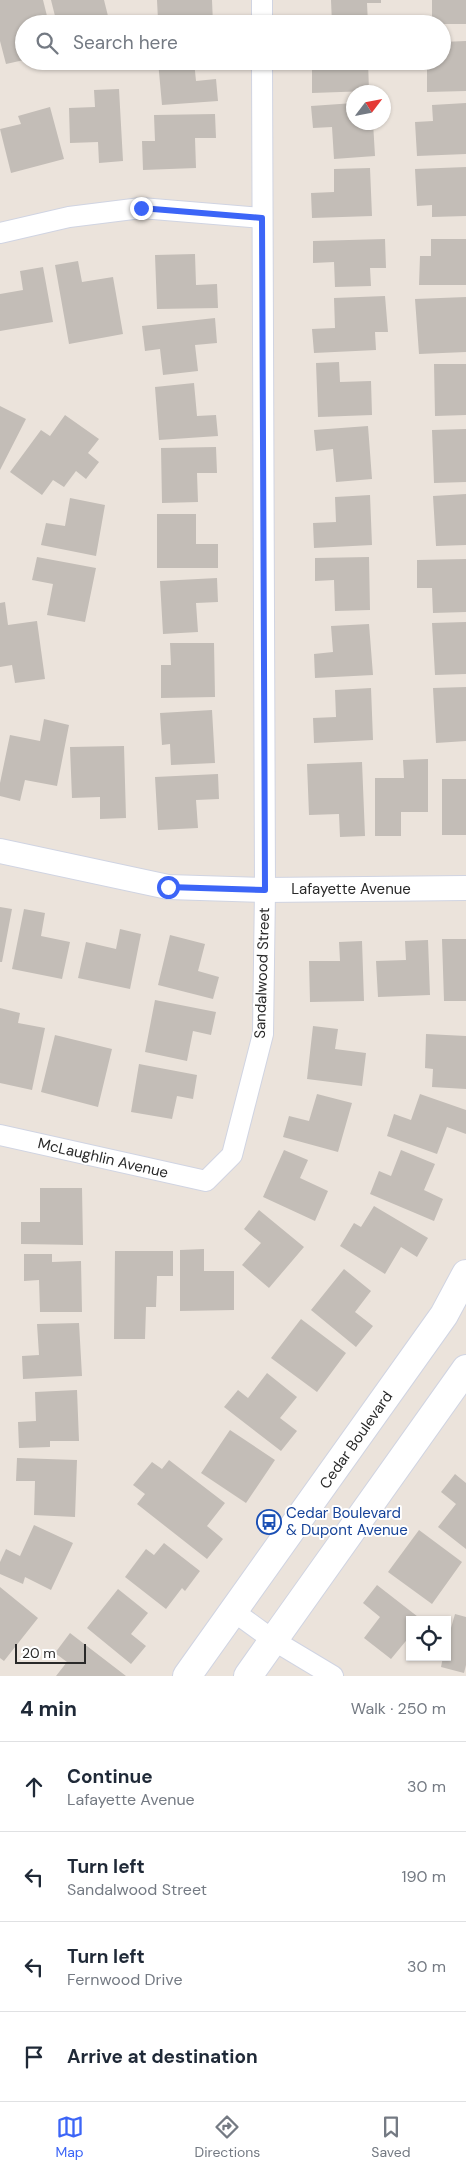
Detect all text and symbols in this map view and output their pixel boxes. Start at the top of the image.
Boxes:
search box [15,15,451,70]
icon: search [33,29,61,57]
text: Search here [73,30,178,55]
north arrow [346,85,391,130]
route end [130,197,153,220]
route start [157,876,180,899]
street label: Lafayette Avenue [291,879,411,899]
street label: Sandalwood Street [250,907,274,1039]
street label: McLaughlin Avenue [36,1133,170,1183]
street label: Cedar Boulevard [315,1387,397,1493]
place label: Cedar Boulevard & Dupont Avenue [286,1503,408,1540]
bus stop icon: Cedar Boulevard & Dupont Avenue [256,1509,282,1535]
map controls [406,1616,451,1661]
button: locate [406,1616,451,1661]
scale bar [15,1641,86,1664]
text: 20 m [22,1644,56,1662]
text: 4 min [20,1695,77,1723]
text: Walk · 250 m [351,1698,446,1719]
text: Continue [67,1764,153,1789]
icon: ahead [20,1773,48,1801]
text: 30 m [407,1776,446,1797]
text: Lafayette Avenue [67,1789,195,1810]
text: Turn left [67,1854,145,1879]
icon: left [20,1863,48,1891]
text: 190 m [402,1866,446,1887]
text: Sandalwood Street [67,1879,207,1900]
text: Turn left [67,1944,145,1969]
icon: left [20,1953,48,1981]
text: 30 m [407,1956,446,1977]
text: Fernwood Drive [67,1969,182,1990]
icon: arrive [20,2043,48,2071]
text: Arrive at destination [67,2044,258,2069]
tab: Map [55,2113,84,2161]
tab: Directions [195,2113,260,2161]
tab: Saved [371,2113,411,2161]

